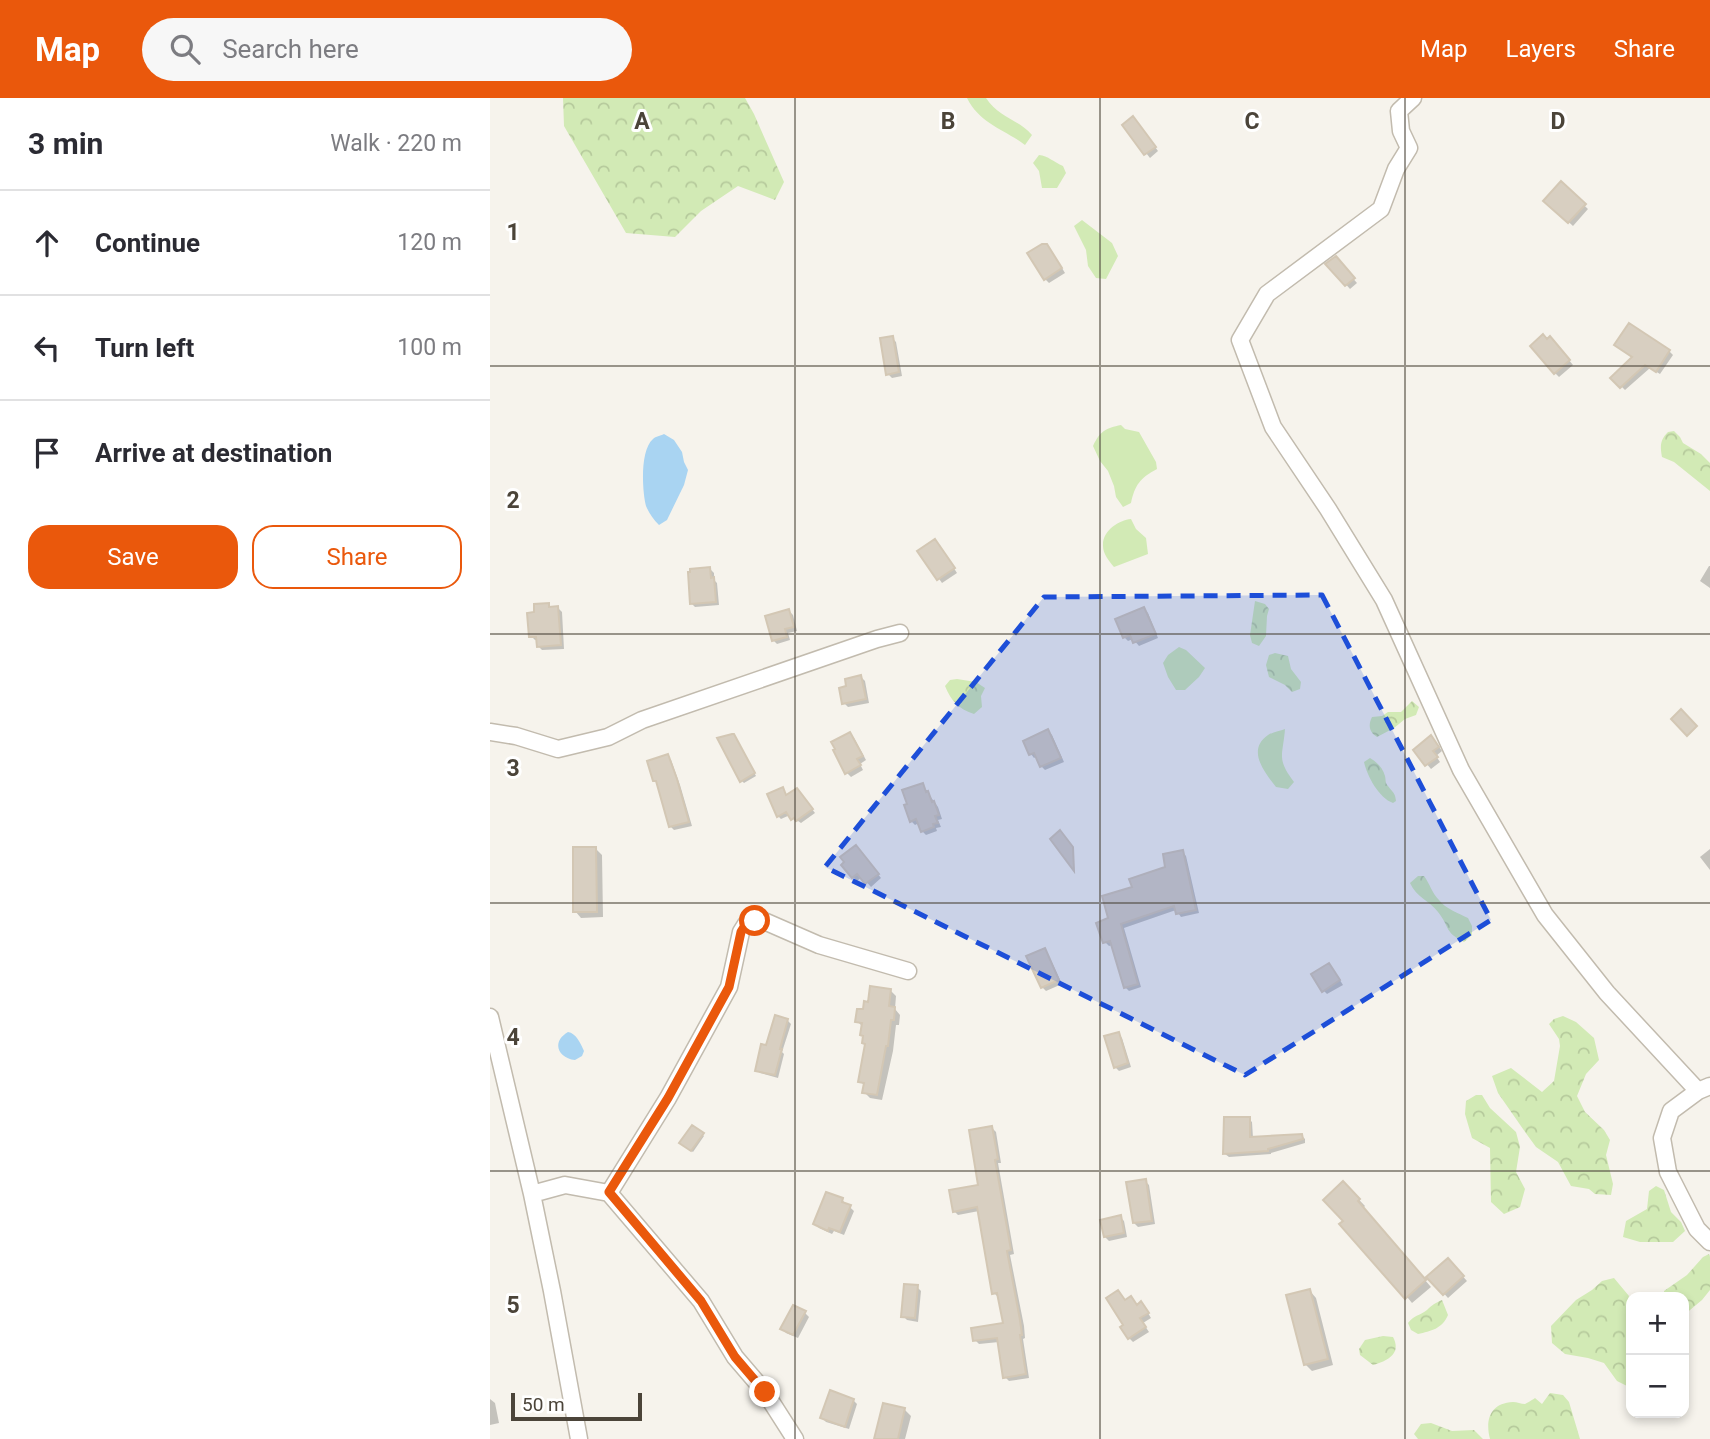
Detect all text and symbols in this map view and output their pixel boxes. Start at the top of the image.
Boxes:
search box [142,18,632,81]
text: Map [35,30,100,69]
icon: search [166,30,204,68]
text: Search here [222,34,359,64]
text: Map [1420,35,1468,63]
text: Layers [1506,35,1576,63]
text: Share [1614,35,1675,63]
text: A [634,108,650,135]
text: B [941,108,955,135]
text: C [1244,108,1260,135]
text: D [1551,108,1565,135]
text: 3 min [28,126,103,161]
text: Walk · 220 m [330,130,462,157]
text: 1 [506,219,520,246]
icon: ahead [28,224,66,262]
text: Continue [95,228,200,258]
text: 120 m [397,229,462,256]
icon: left [28,329,66,367]
text: Turn left [95,333,194,363]
text: 100 m [397,334,462,361]
icon: arrive [28,434,66,472]
text: Arrive at destination [95,438,332,468]
text: 2 [506,487,520,514]
button: Save [28,525,238,589]
button: Share [252,525,462,589]
text: 3 [506,755,520,782]
route start [739,905,770,936]
text: 4 [506,1024,520,1051]
text: 5 [506,1292,520,1319]
map controls [1626,1292,1689,1418]
button: + [1626,1292,1689,1355]
button: − [1626,1355,1689,1418]
route end [749,1376,780,1407]
scale bar [511,1390,642,1422]
text: 50 m [522,1393,565,1416]

